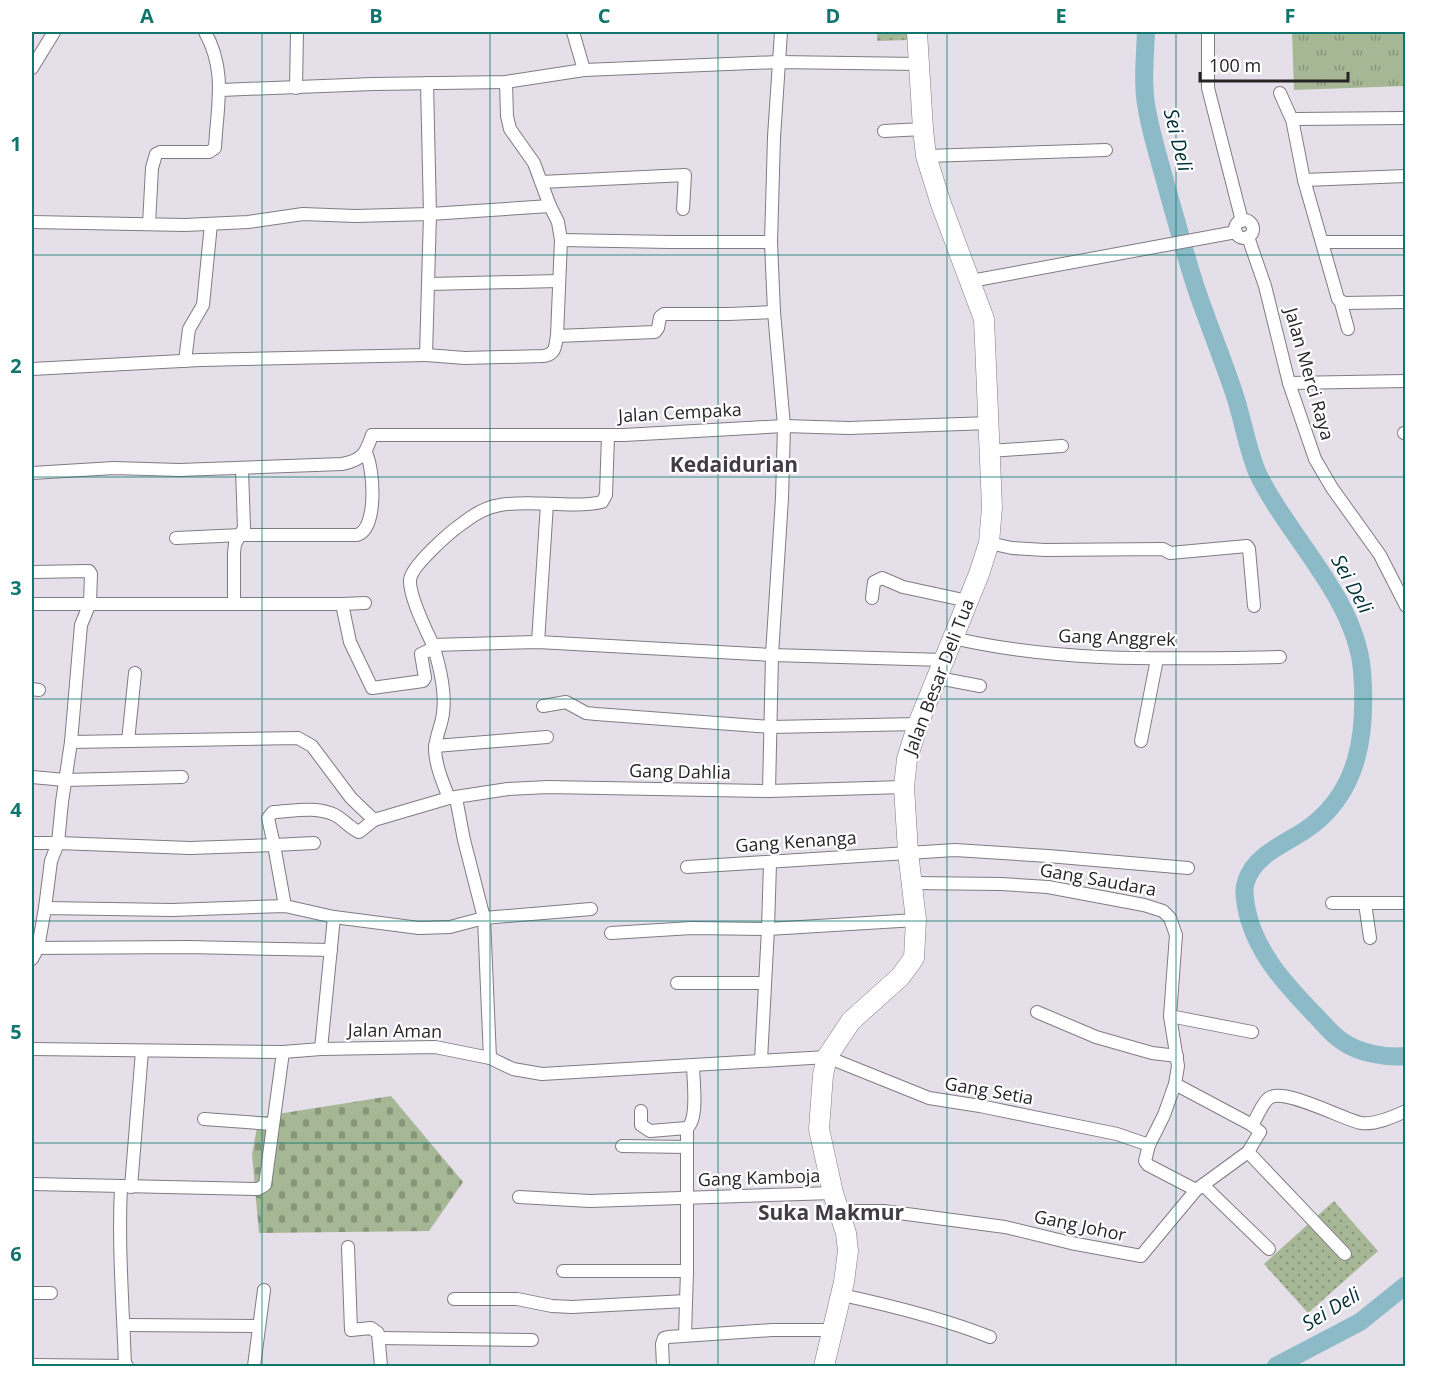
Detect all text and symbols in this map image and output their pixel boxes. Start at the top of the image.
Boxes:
text: A [140,2,154,29]
text: B [369,2,383,29]
text: C [598,2,611,29]
text: D [826,2,840,29]
text: E [1055,2,1067,29]
text: F [1285,2,1295,29]
scale bar [1200,45,1348,83]
text: 100 m [1209,53,1261,77]
water label: Sei Deli [1158,106,1200,175]
text: 1 [10,130,22,157]
street label: Jalan Merci Raya [1279,303,1340,443]
text: 2 [10,352,22,379]
street label: Jalan Cempaka [616,397,742,427]
district label: Kedaidurian [670,450,798,478]
water label: Sei Deli [1325,549,1380,619]
text: 3 [10,574,22,601]
street label: Jalan Besar Deli Tua [897,595,979,760]
street label: Gang Anggrek [1058,623,1177,651]
street label: Gang Dahlia [629,758,731,784]
text: 4 [10,796,22,823]
street label: Gang Kenanga [734,825,857,857]
street label: Gang Saudara [1038,857,1158,901]
street label: Jalan Aman [346,1017,442,1043]
text: 5 [10,1018,22,1045]
street label: Gang Setia [943,1070,1035,1110]
street label: Gang Kamboja [697,1163,821,1191]
district label: Suka Makmur [758,1198,904,1226]
street label: Gang Johor [1032,1204,1129,1247]
text: 6 [10,1240,22,1267]
water label: Sei Deli [1296,1280,1366,1337]

